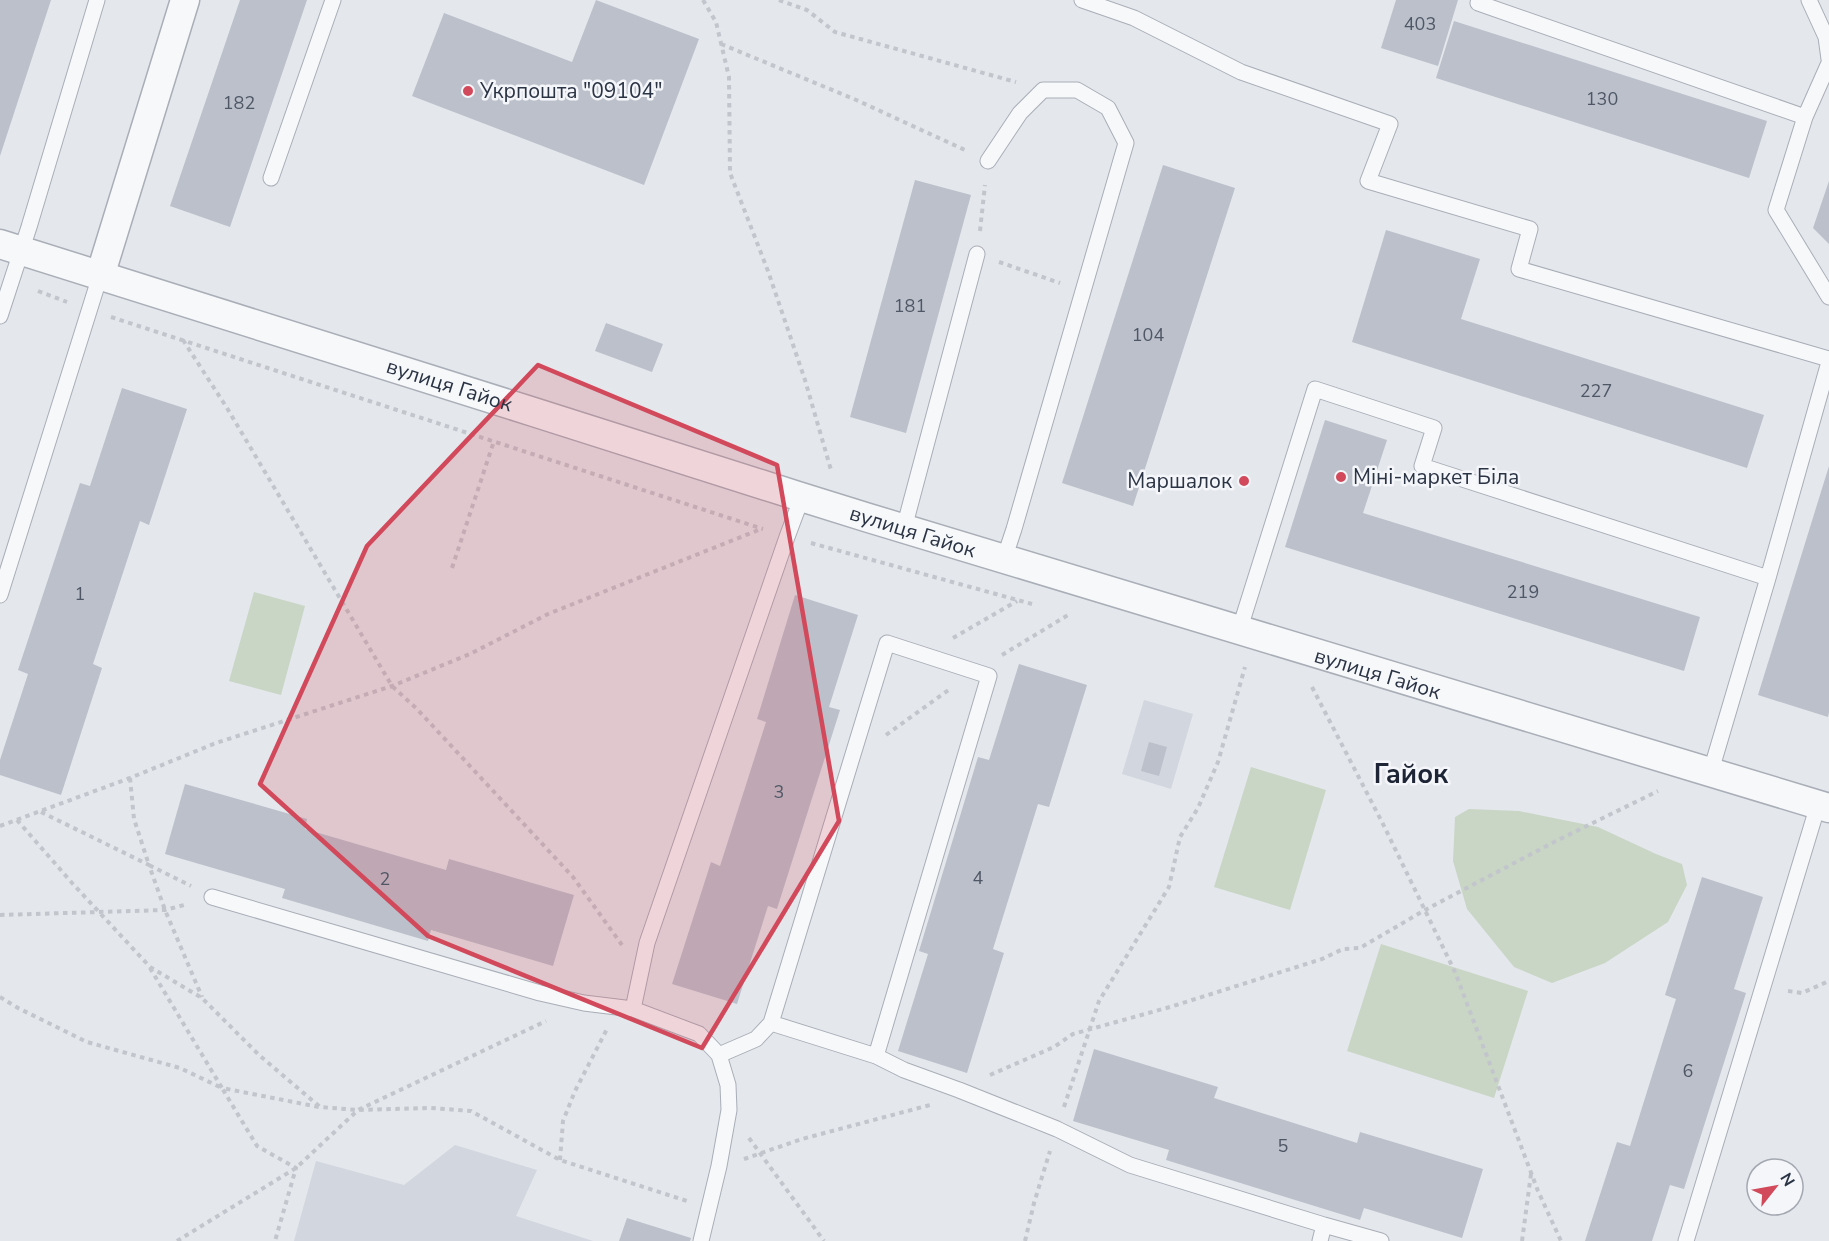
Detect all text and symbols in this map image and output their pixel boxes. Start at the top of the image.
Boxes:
house number: 403 [1404,12,1436,36]
place label: Укрпошта "09104" [479,77,662,105]
marker: Укрпошта "09104" [461,84,475,98]
house number: 130 [1586,87,1618,111]
house number: 182 [223,91,255,115]
house number: 181 [894,294,926,318]
house number: 104 [1132,323,1164,347]
street label: вулиця Гайок [383,352,517,419]
house number: 227 [1580,379,1612,403]
place label: Міні-маркет Біла [1353,463,1519,491]
place label: Маршалок [1127,467,1233,495]
marker: Міні-маркет Біла [1334,470,1348,484]
marker: Маршалок [1237,474,1251,488]
street label: вулиця Гайок [846,499,980,565]
house number: 219 [1507,580,1539,604]
house number: 1 [75,582,85,606]
street label: вулиця Гайок [1311,641,1445,706]
district label: Гайок [1374,756,1449,793]
house number: 3 [774,780,784,804]
house number: 4 [973,866,984,890]
house number: 2 [380,867,390,891]
house number: 6 [1683,1059,1693,1083]
house number: 5 [1278,1134,1288,1158]
north arrow [1745,1157,1805,1217]
text: N [1774,1169,1800,1191]

